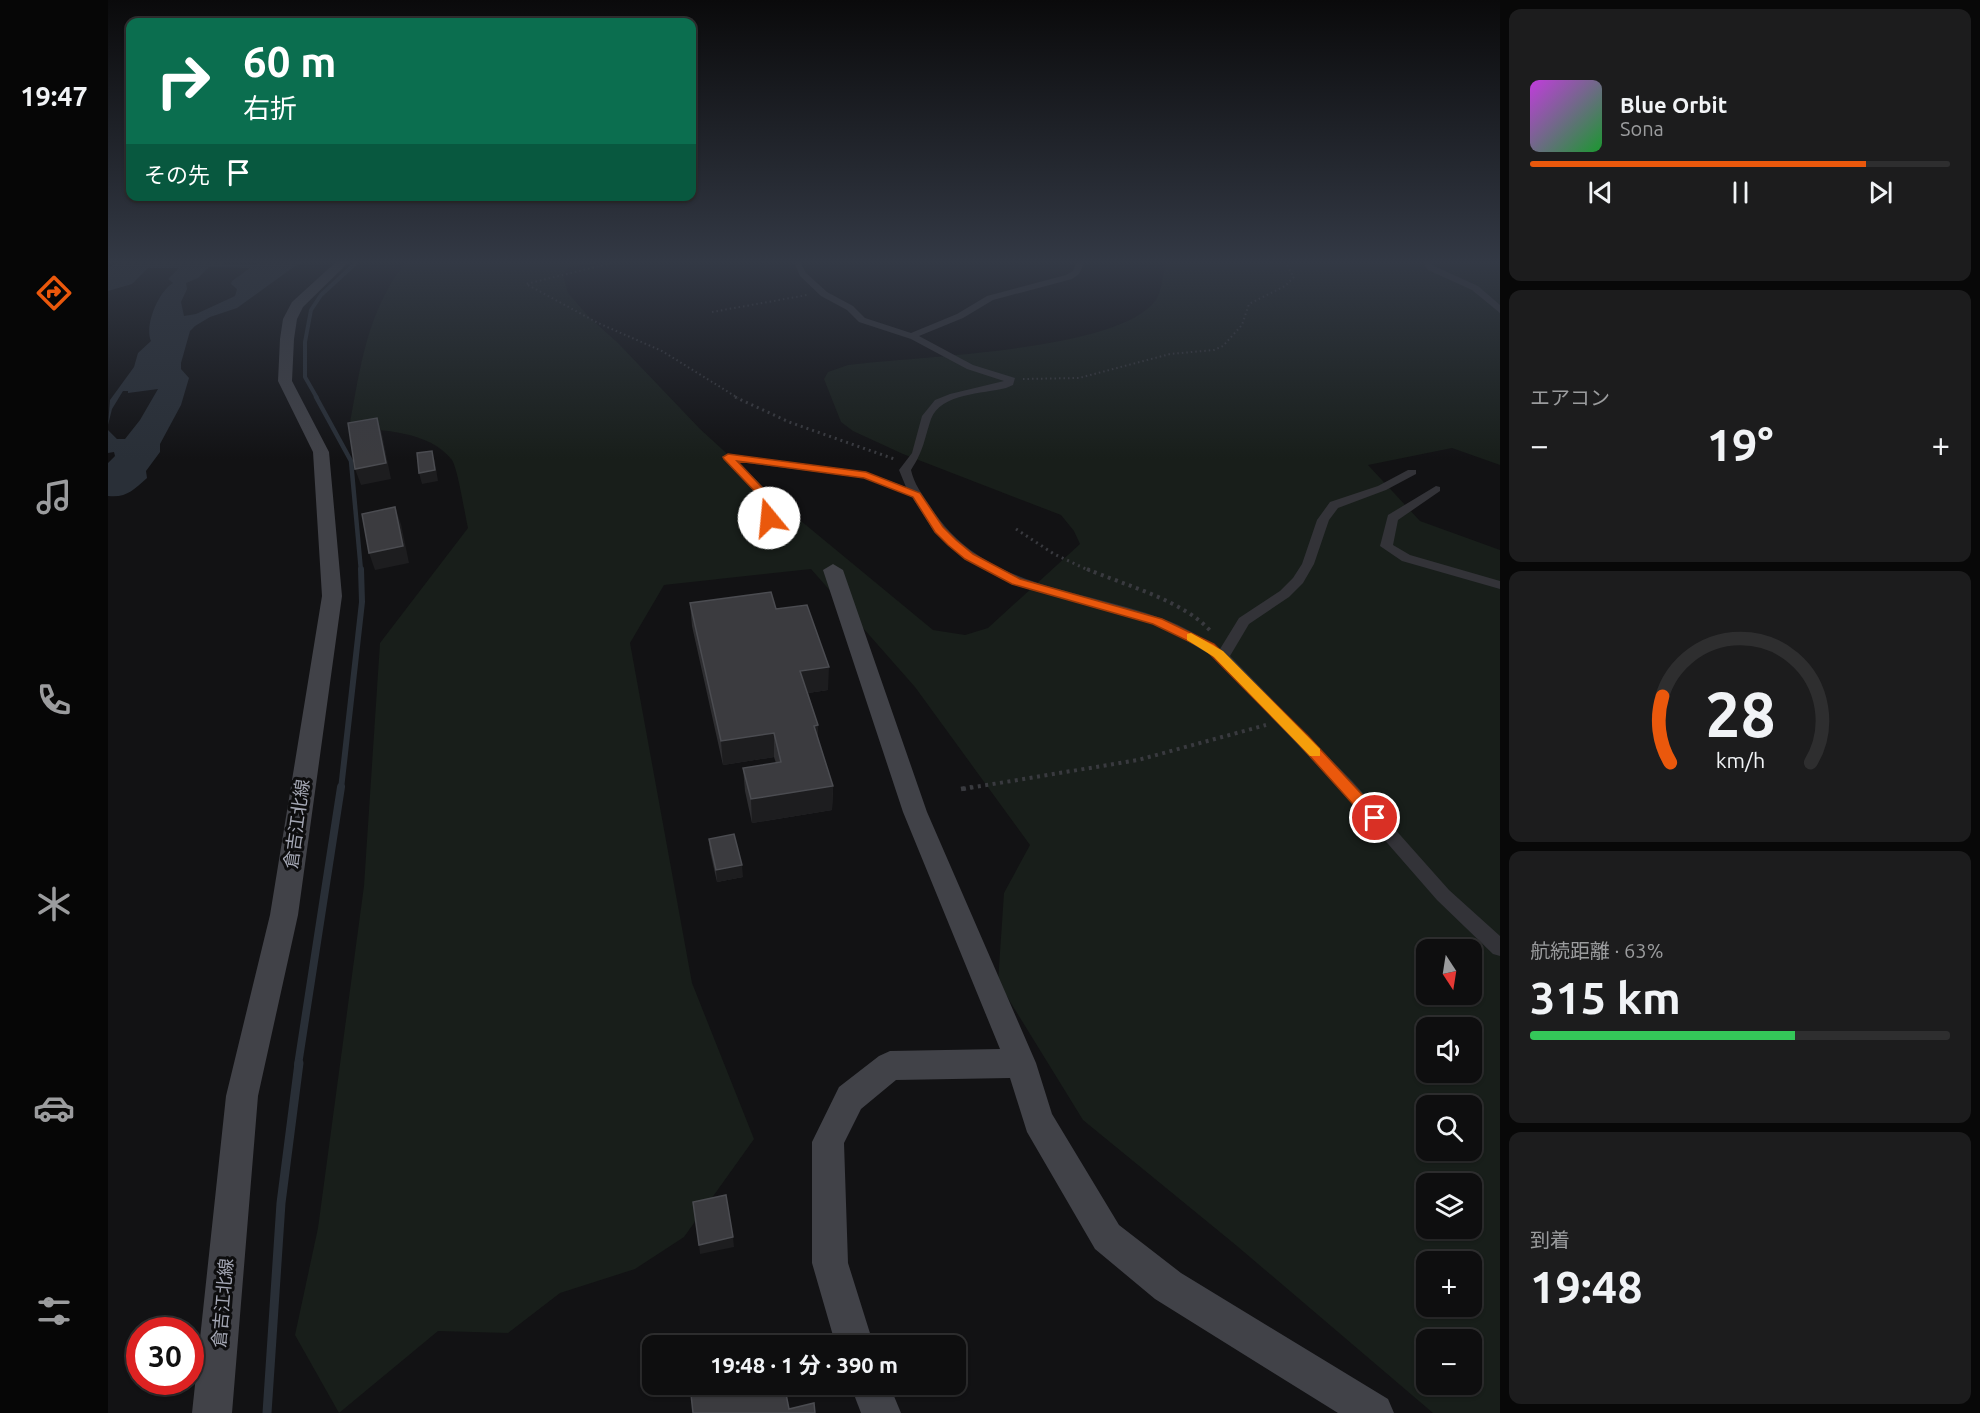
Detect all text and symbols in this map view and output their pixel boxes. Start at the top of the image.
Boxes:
text: 60 m [243,38,337,85]
icon: right [144,42,222,120]
text: 19:47 [20,81,88,111]
text: Blue Orbit [1620,92,1727,117]
text: 右折 [243,93,297,123]
text: Sona [1620,117,1664,140]
icon: arrive [222,156,255,189]
text: その先 [144,162,210,187]
icon: previous [1584,176,1617,209]
icon: pause [1724,176,1757,209]
icon: next [1864,176,1897,209]
icon: directions [33,272,75,314]
text: エアコン [1530,386,1610,409]
text: 19° [1707,419,1773,470]
text: − [1530,426,1549,463]
text: + [1931,426,1950,463]
icon: music [33,476,75,518]
position arrow [737,486,801,550]
icon: phone [33,679,75,721]
text: 28 [1705,680,1775,750]
text: km/h [1715,749,1765,773]
street label: 倉吉江北線 [280,778,312,870]
pin [1349,792,1400,843]
icon: arrive [1358,801,1391,834]
icon: climate [33,883,75,925]
north arrow [1416,939,1482,1005]
map controls [1416,939,1482,1395]
text: 航続距離 · 63% [1530,939,1663,962]
text: 315 km [1530,972,1681,1023]
button: sound [1416,1017,1482,1083]
icon: car [33,1087,75,1129]
button: search [1416,1095,1482,1161]
button: layers [1416,1173,1482,1239]
text: 到着 [1530,1228,1570,1251]
button: + [1416,1251,1482,1317]
street label: 倉吉江北線 [208,1257,236,1349]
text: 19:48 [1530,1261,1643,1312]
icon: filters [33,1290,75,1332]
speed limit sign: 30 [126,1317,204,1395]
button: − [1416,1329,1482,1395]
text: 19:48 · 1 分 · 390 m [710,1352,898,1377]

